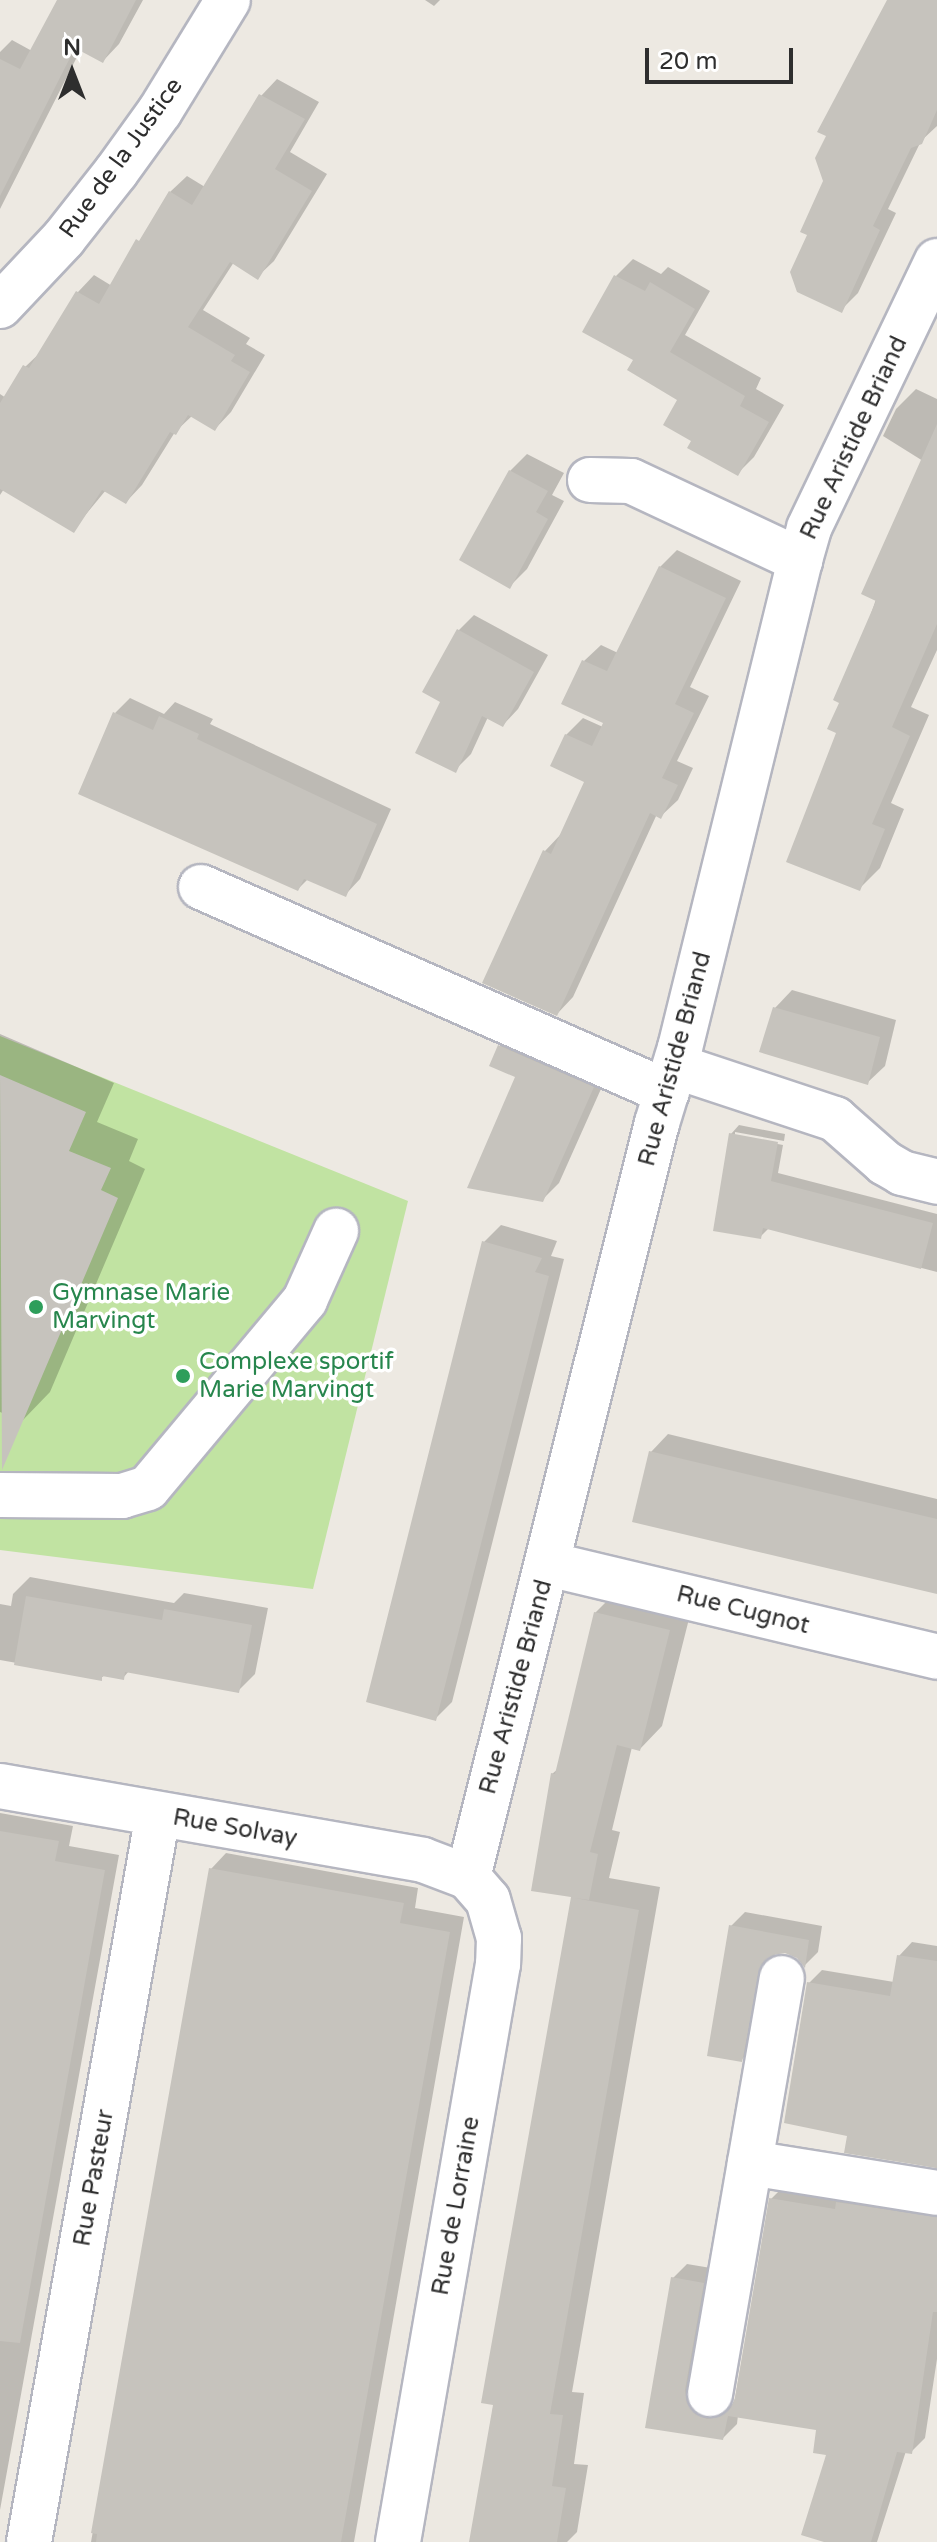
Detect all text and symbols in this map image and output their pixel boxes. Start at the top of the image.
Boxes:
north arrow [32,32,112,112]
scale bar [649,32,797,82]
text: N [63,35,81,61]
text: 20 m [659,47,717,76]
street label: Rue de la Justice [53,72,189,244]
street label: Rue Aristide Briand [794,332,914,544]
street label: Rue Aristide Briand [633,949,717,1169]
place label: Gymnase Marie Marvingt [52,1279,230,1335]
marker: Gymnase Marie Marvingt [27,1298,45,1316]
place label: Complexe sportif Marie Marvingt [199,1348,394,1404]
marker: Complexe sportif Marie Marvingt [174,1367,192,1385]
street label: Rue Aristide Briand [474,1577,558,1797]
street label: Rue Cugnot [674,1580,812,1640]
street label: Rue Solvay [171,1803,299,1853]
street label: Rue Pasteur [68,2107,120,2249]
street label: Rue de Lorraine [426,2114,486,2298]

